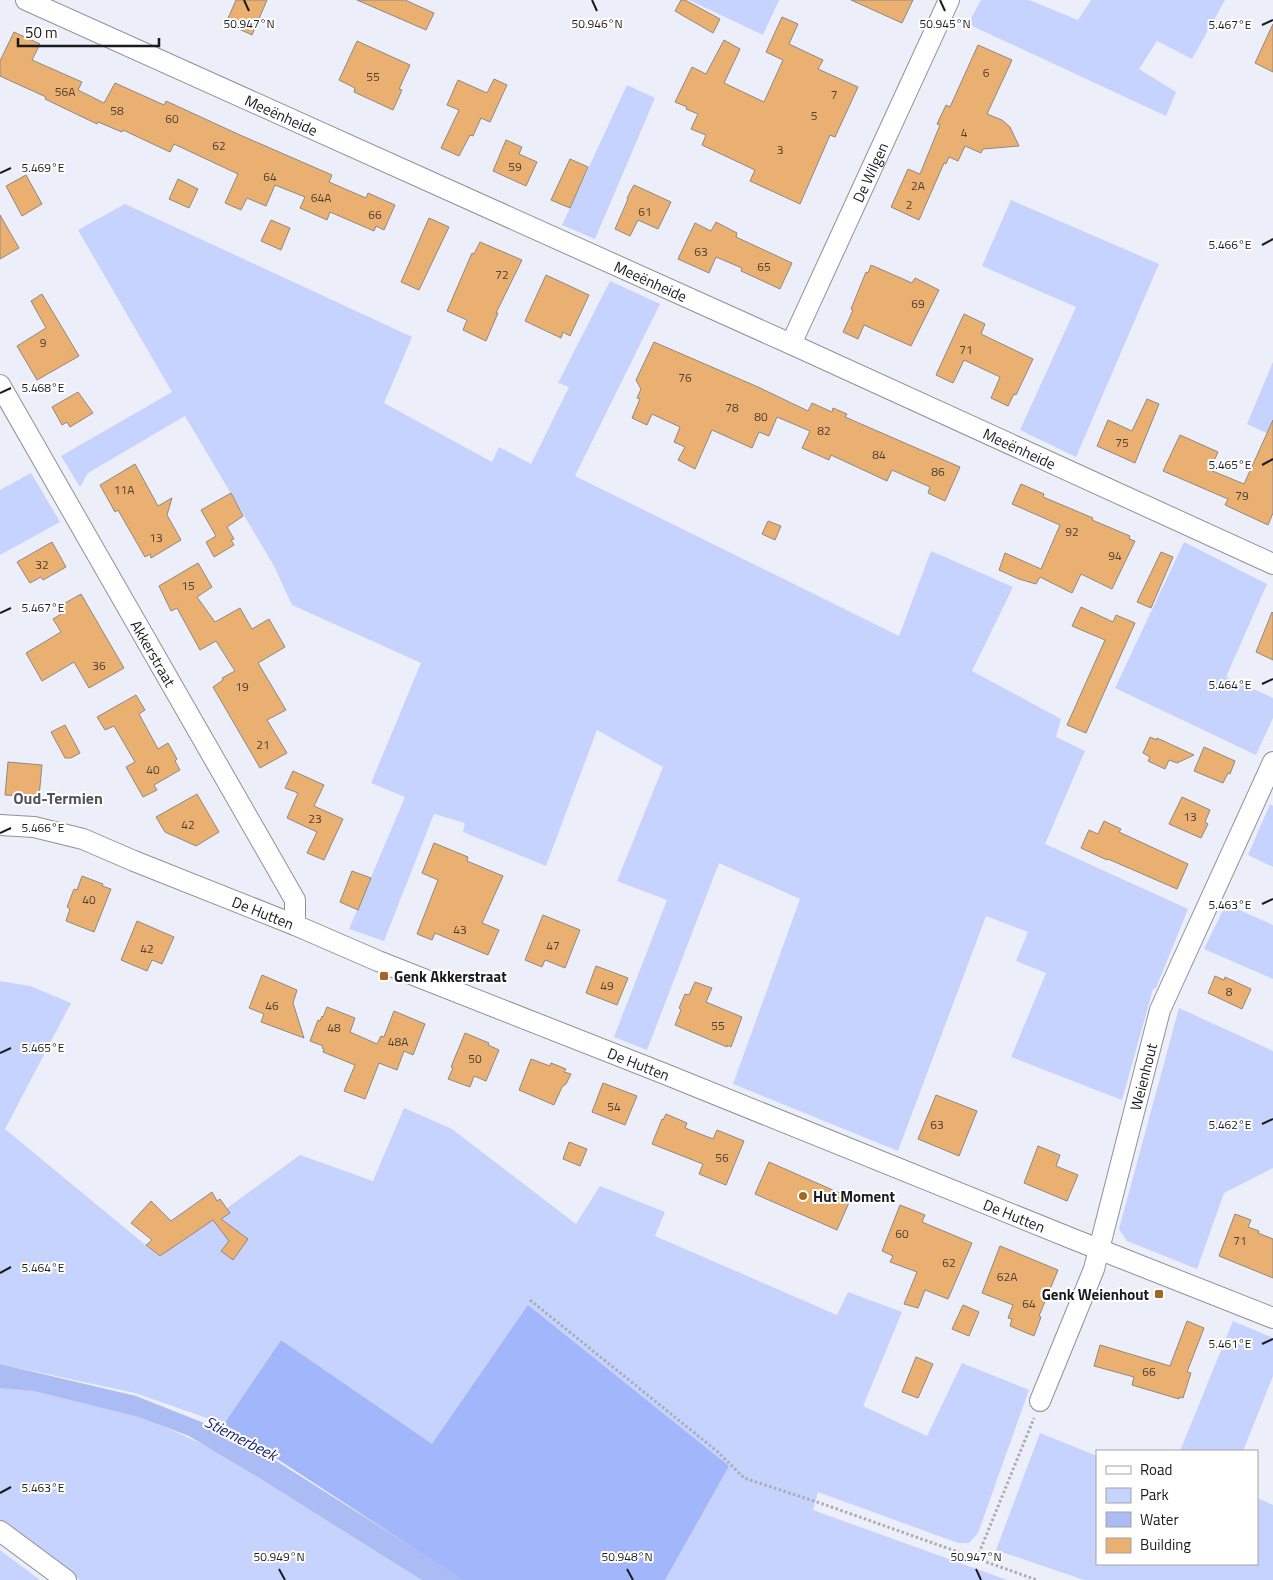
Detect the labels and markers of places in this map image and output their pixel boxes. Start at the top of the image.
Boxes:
place label: Genk Akkerstraat [394,965,507,988]
marker: Genk Akkerstraat [378,970,390,982]
place label: Hut Moment [813,1185,896,1208]
marker: Hut Moment [797,1190,809,1202]
place label: Genk Weienhout [1042,1283,1150,1306]
marker: Genk Weienhout [1153,1288,1165,1300]

